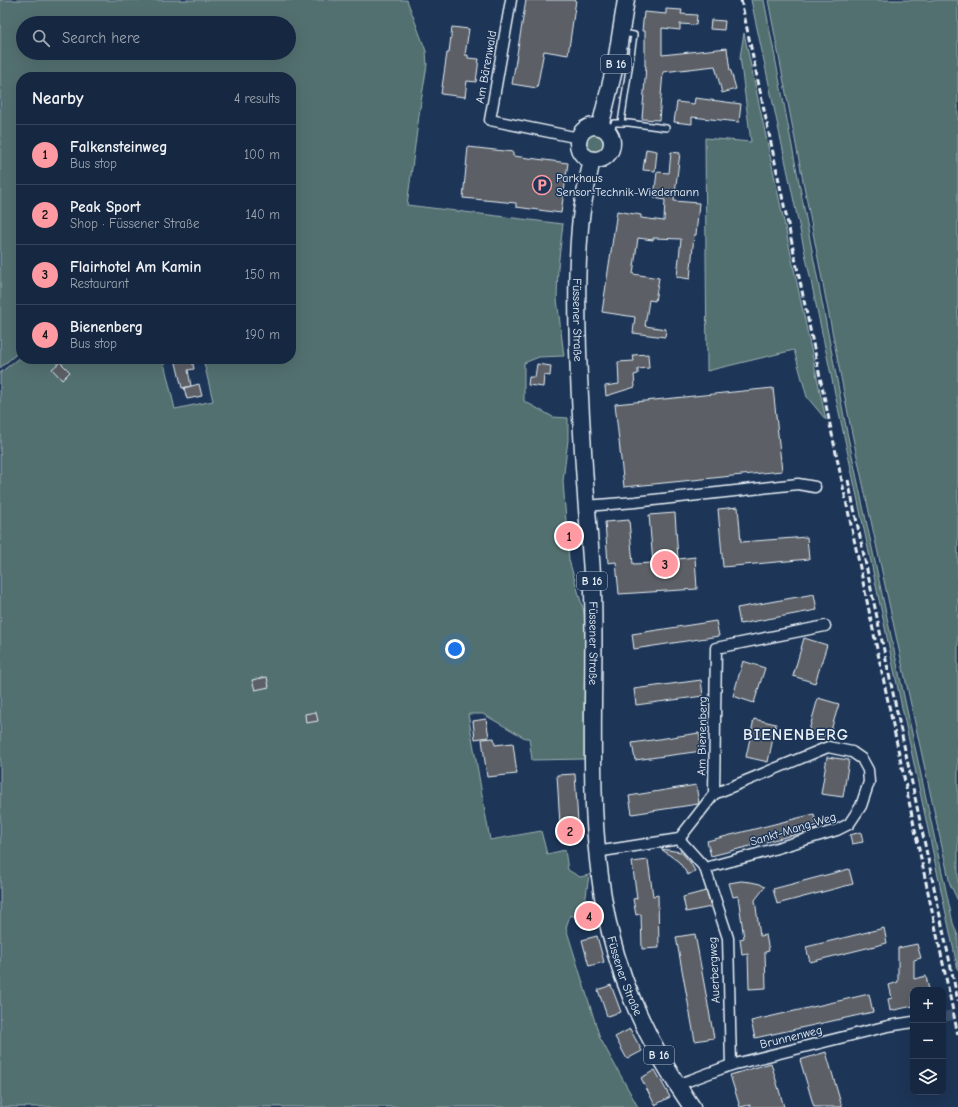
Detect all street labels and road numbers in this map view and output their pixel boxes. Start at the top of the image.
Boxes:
street label: Am Bärenwald [473,29,499,105]
road number: B 16 [601,55,631,73]
street label: Füssener Straße [570,278,585,362]
road number: B 16 [577,572,607,590]
street label: Füssener Straße [586,601,601,685]
street label: Am Bienenberg [694,696,710,776]
street label: Sankt-Mang-Weg [748,809,838,849]
street label: Füssener Straße [604,934,645,1018]
street label: Auerbergweg [705,936,723,1004]
street label: Brunnenweg [758,1023,824,1051]
road number: B 16 [644,1046,674,1064]

